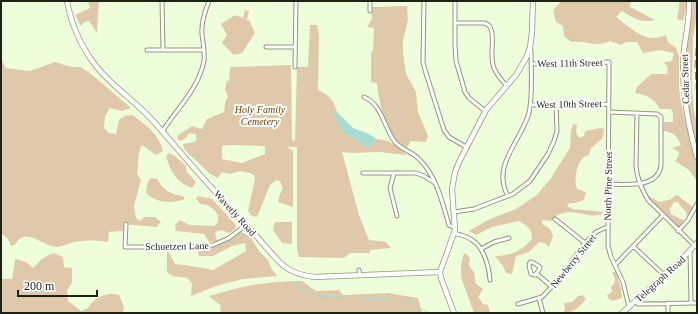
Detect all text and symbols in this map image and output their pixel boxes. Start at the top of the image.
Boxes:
street label: Cedar Street [679,54,691,104]
street label: West 11th Street [537,57,603,69]
street label: West 10th Street [536,98,602,110]
park label: Holy Family Cemetery [234,104,286,127]
street label: North Pine Street [602,151,614,221]
street label: Waverly Road [212,188,258,238]
street label: Newberry Street [548,232,598,290]
street label: Schuetzen Lane [145,240,209,252]
street label: Telegraph Road [633,254,687,304]
scale bar [18,272,97,298]
text: 200 m [24,279,55,293]

